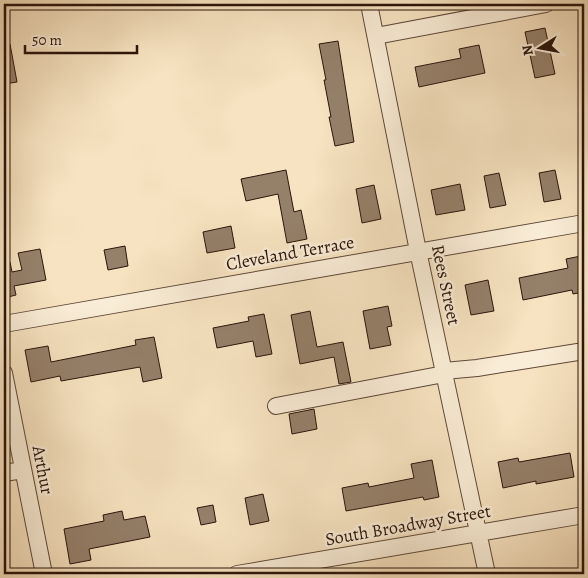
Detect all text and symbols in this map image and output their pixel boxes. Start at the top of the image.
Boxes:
scale bar [25,22,138,54]
north arrow [516,22,566,72]
text: 50 m [32,30,62,50]
text: N [517,44,538,57]
street label: Cleveland Terrace [224,230,356,276]
street label: Rees Street [426,243,466,327]
street label: Arthur [26,443,59,497]
street label: South Broadway Street [323,499,493,551]

